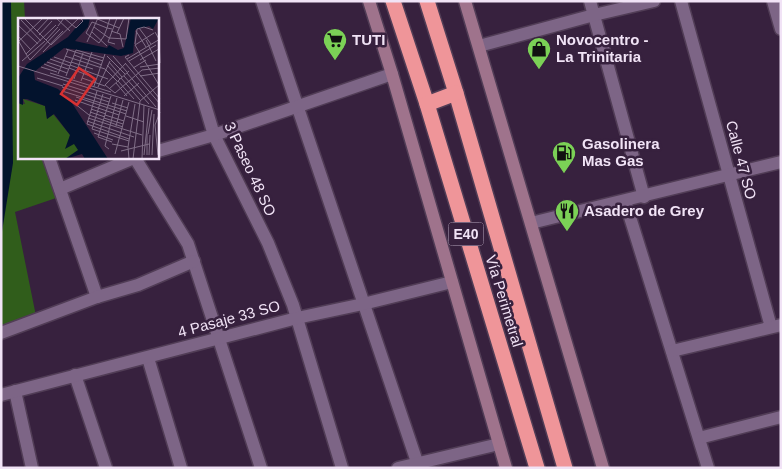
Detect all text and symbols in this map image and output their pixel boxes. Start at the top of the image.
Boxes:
inset map [18,18,159,159]
supermarket icon: TUTI [322,27,348,61]
place label: TUTI [352,31,385,48]
place label: Novocentro - La Trinitaria [556,31,649,65]
shop icon: Novocentro - La Trinitaria [526,36,552,70]
street label: 3 Paseo 48 SO [221,119,280,218]
street label: Calle 47 SO [723,119,760,201]
place label: Gasolinera Mas Gas [582,135,660,169]
fuel station icon: Gasolinera Mas Gas [551,140,577,174]
restaurant icon: Asadero de Grey [554,198,580,232]
place label: Asadero de Grey [584,202,705,219]
road number: E40 [448,222,484,245]
street label: Vía Perimetral [482,253,527,349]
street label: 4 Pasaje 33 SO [176,297,282,340]

